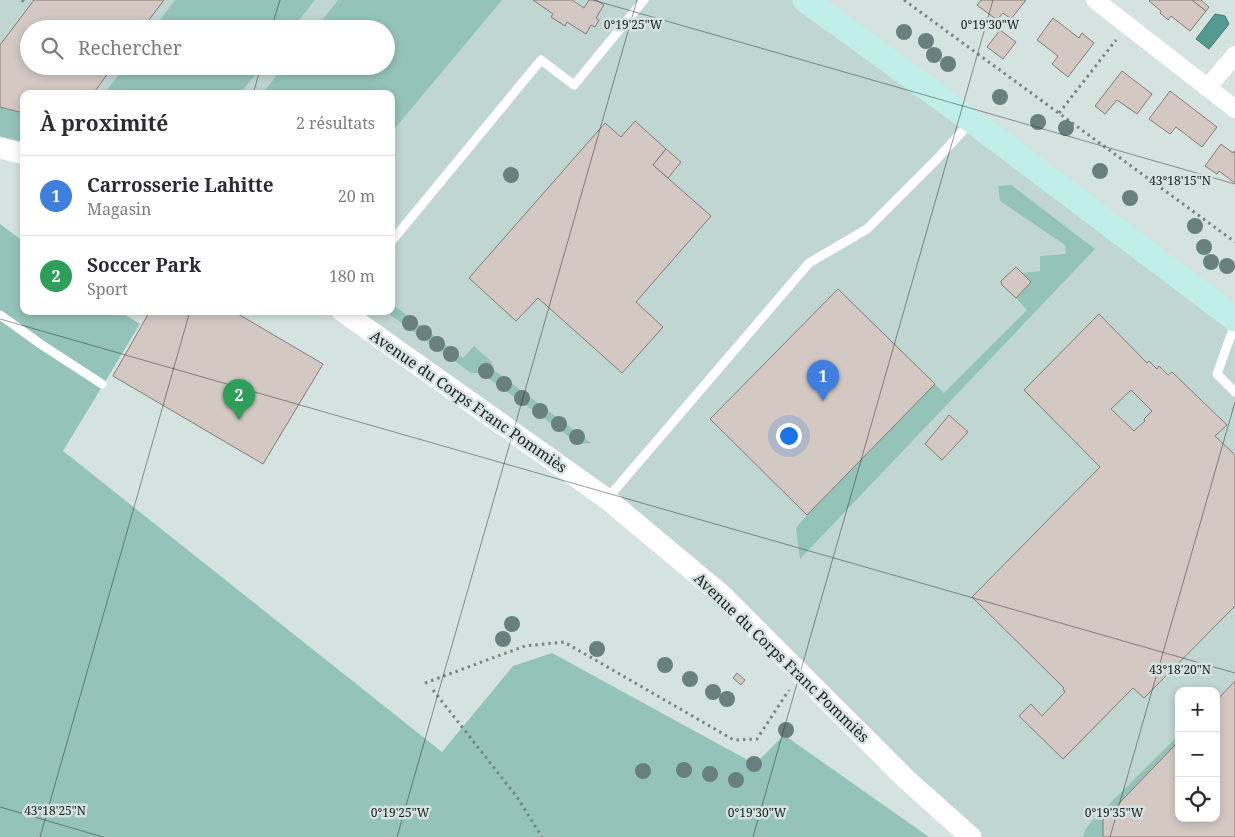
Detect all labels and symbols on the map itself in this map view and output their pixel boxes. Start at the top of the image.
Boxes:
text: 0°19'25"W [604,16,663,33]
text: 0°19'30"W [961,16,1020,33]
text: 43°18'15"N [1149,172,1211,189]
street label: Avenue du Corps Franc Pommiès [367,325,571,477]
pin: 1 [807,360,839,401]
pin: 2 [223,379,255,420]
your location [776,423,802,449]
street label: Avenue du Corps Franc Pommiès [690,568,874,746]
text: 43°18'20"N [1149,661,1211,678]
text: 43°18'25"N [24,802,86,819]
text: 0°19'25"W [371,804,430,821]
text: 0°19'30"W [728,804,787,821]
text: 0°19'35"W [1085,804,1144,821]

